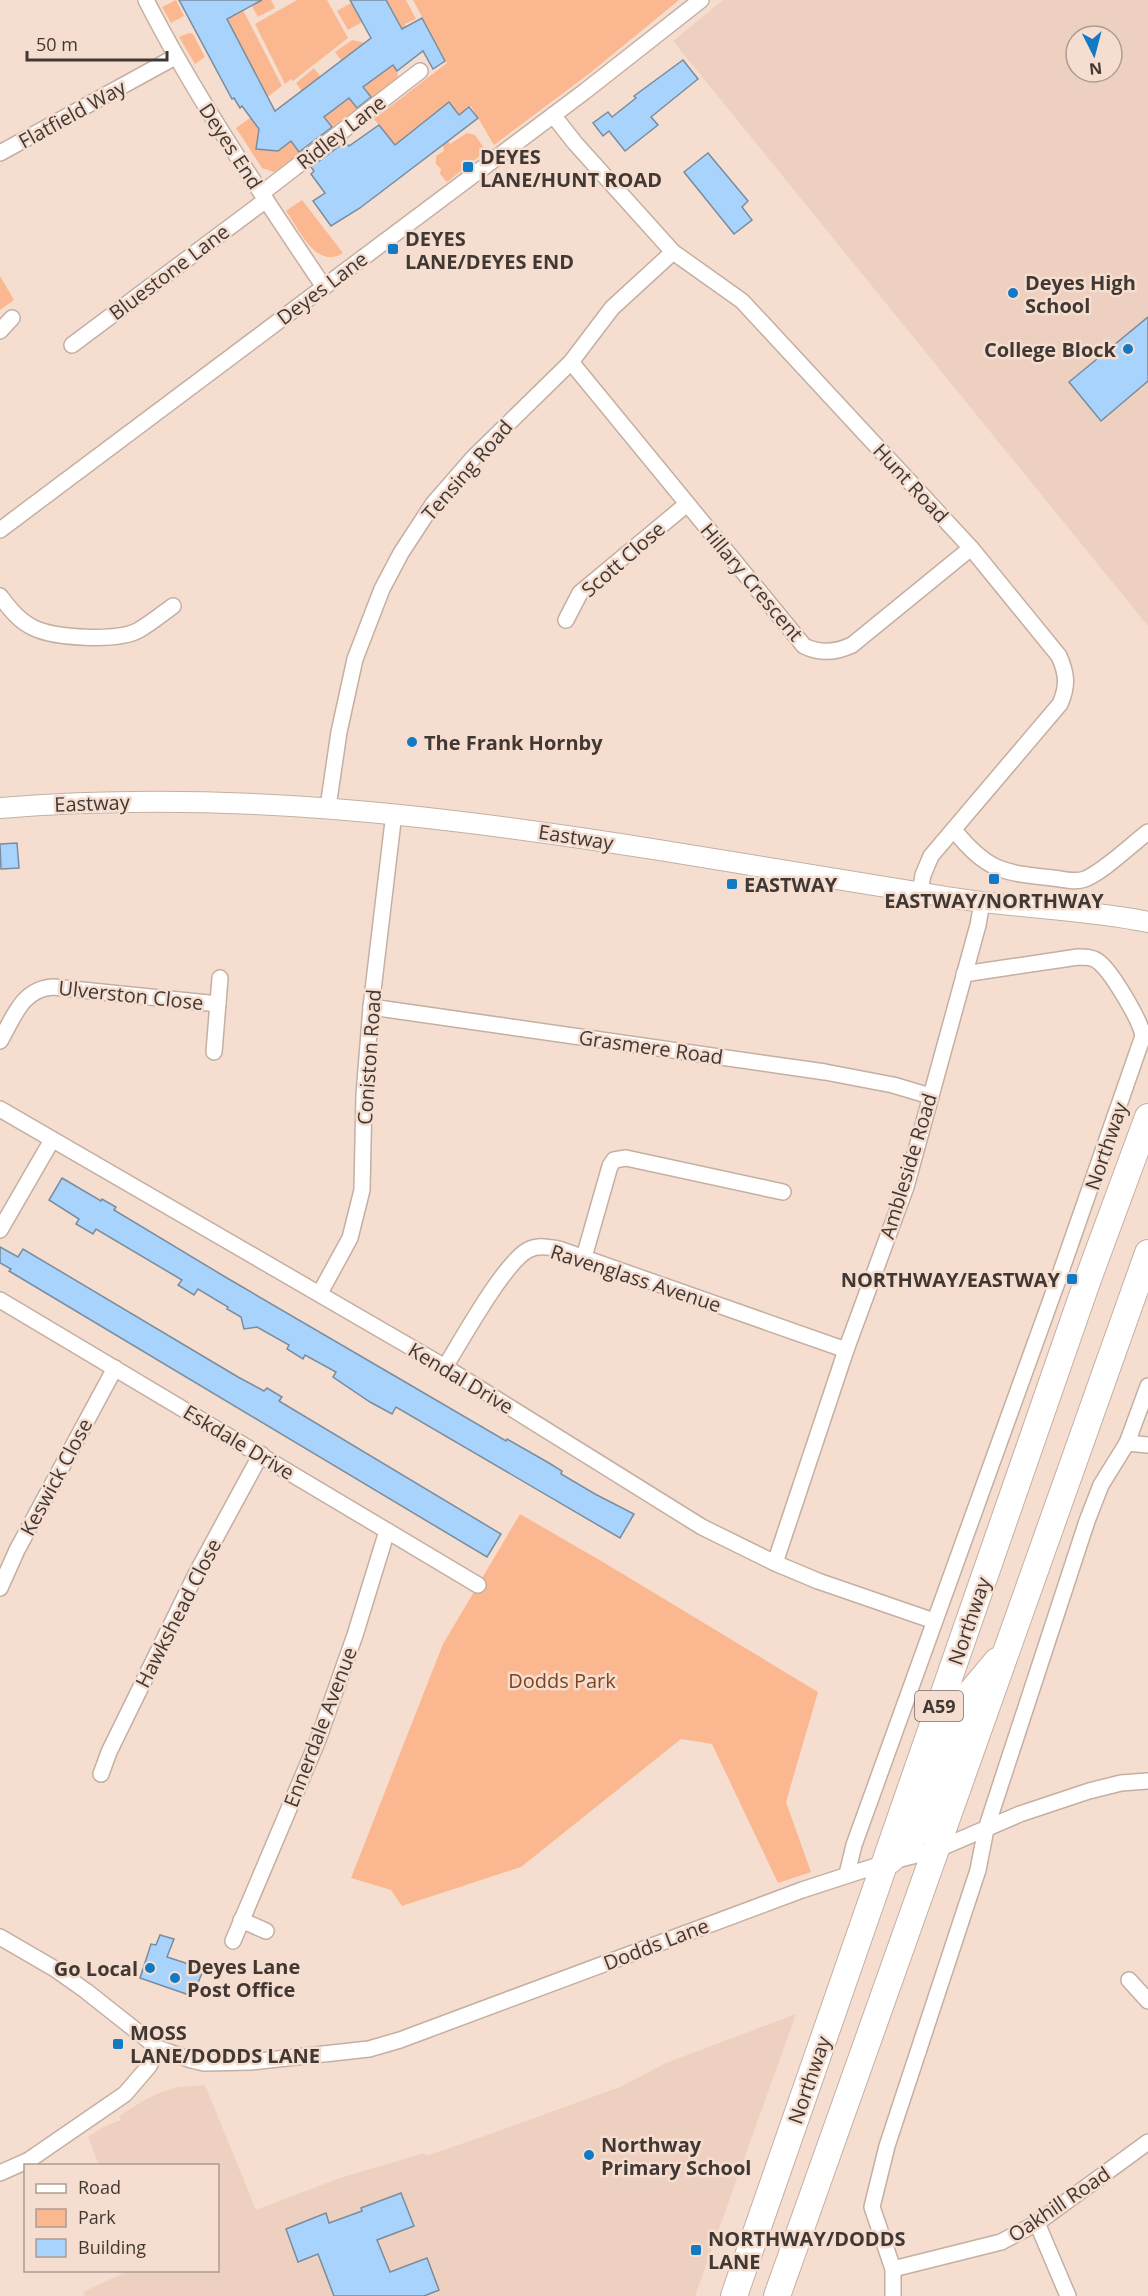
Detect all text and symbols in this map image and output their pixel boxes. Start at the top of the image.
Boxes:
scale bar [27,24,166,62]
north arrow [1064,24,1124,84]
text: 50 m [36,32,78,56]
text: N [1088,57,1103,81]
street label: Flatfield Way [14,73,131,155]
street label: Ridley Lane [291,89,391,175]
street label: Deyes End [193,98,269,194]
place label: DEYES LANE/HUNT ROAD [480,143,662,193]
marker: DEYES LANE/HUNT ROAD [461,160,475,174]
street label: Bluestone Lane [103,218,235,326]
place label: DEYES LANE/DEYES END [405,225,574,275]
marker: DEYES LANE/DEYES END [386,242,400,256]
street label: Deyes Lane [271,245,373,331]
place label: Deyes High School [1025,269,1136,319]
marker: Deyes High School [1006,286,1020,300]
place label: College Block [984,336,1117,363]
marker: College Block [1121,342,1135,356]
street label: Tensing Road [416,414,518,526]
street label: Hunt Road [867,437,955,529]
street label: Scott Close [575,515,671,603]
street label: Hillary Crescent [695,517,809,647]
place label: The Frank Hornby [424,729,603,756]
marker: The Frank Hornby [405,735,419,749]
street label: Eastway [54,788,131,818]
street label: Eastway [537,818,616,856]
place label: EASTWAY [744,871,838,898]
marker: EASTWAY/NORTHWAY [987,872,1001,886]
marker: EASTWAY [725,877,739,891]
place label: EASTWAY/NORTHWAY [884,887,1104,914]
street label: Ulverston Close [57,974,205,1016]
street label: Coniston Road [351,988,387,1126]
street label: Grasmere Road [577,1024,725,1070]
street label: Ambleside Road [873,1090,943,1242]
street label: Northway [1078,1098,1134,1194]
street label: Ravenglass Avenue [547,1238,725,1318]
place label: NORTHWAY/EASTWAY [841,1266,1061,1293]
marker: NORTHWAY/EASTWAY [1065,1272,1079,1286]
street label: Kendal Drive [403,1336,519,1420]
street label: Eskdale Drive [179,1398,299,1486]
street label: Keswick Close [14,1414,98,1540]
street label: Hawkshead Close [129,1534,227,1692]
street label: Northway [941,1573,997,1669]
street label: Ennerdale Avenue [277,1643,363,1811]
park label: Dodds Park [508,1667,616,1694]
road number: A59 [915,1691,963,1721]
street label: Dodds Lane [599,1912,713,1976]
place label: Deyes Lane Post Office [187,1953,300,2003]
place label: Go Local [54,1955,138,1982]
marker: Go Local [143,1961,157,1975]
marker: Deyes Lane Post Office [168,1971,182,1985]
place label: MOSS LANE/DODDS LANE [130,2019,320,2069]
street label: Northway [781,2032,837,2128]
marker: MOSS LANE/DODDS LANE [111,2037,125,2051]
place label: Northway Primary School [601,2131,751,2181]
marker: Northway Primary School [582,2148,596,2162]
street label: Oakhill Road [1003,2160,1115,2248]
legend [24,2164,219,2272]
text: Road [78,2175,121,2199]
text: Park [78,2205,116,2229]
place label: NORTHWAY/DODDS LANE [708,2225,906,2275]
text: Building [78,2235,146,2259]
marker: NORTHWAY/DODDS LANE [689,2243,703,2257]

